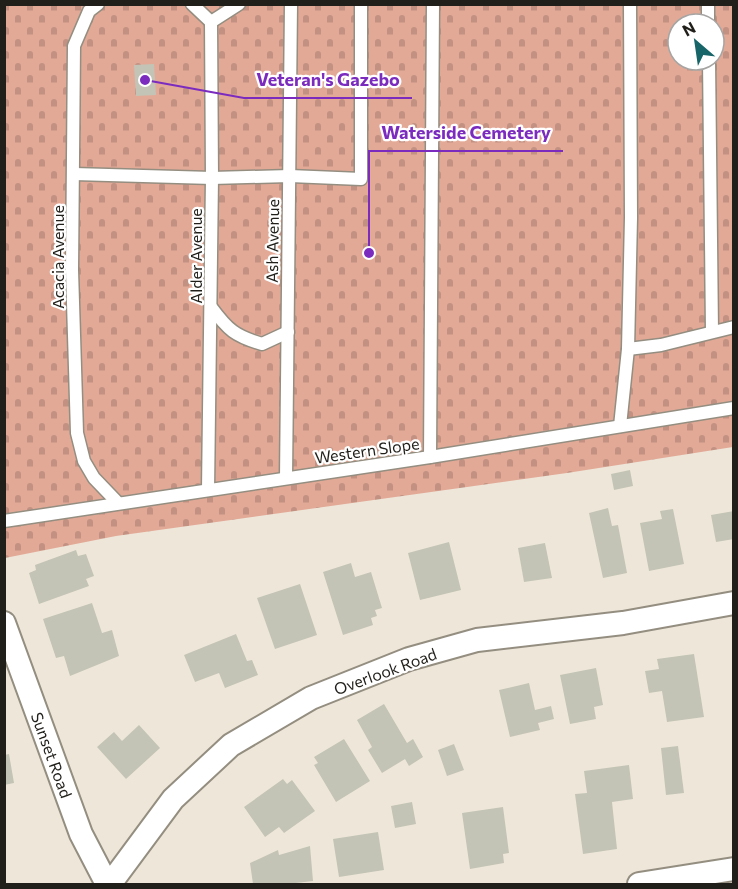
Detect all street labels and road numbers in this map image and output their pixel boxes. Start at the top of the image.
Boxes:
street label: Ash Avenue [262,199,282,283]
street label: Acacia Avenue [48,205,67,309]
street label: Alder Avenue [186,208,205,304]
street label: Western Slope [314,433,420,467]
street label: Overlook Road [331,644,439,698]
street label: Sunset Road [28,709,76,801]

